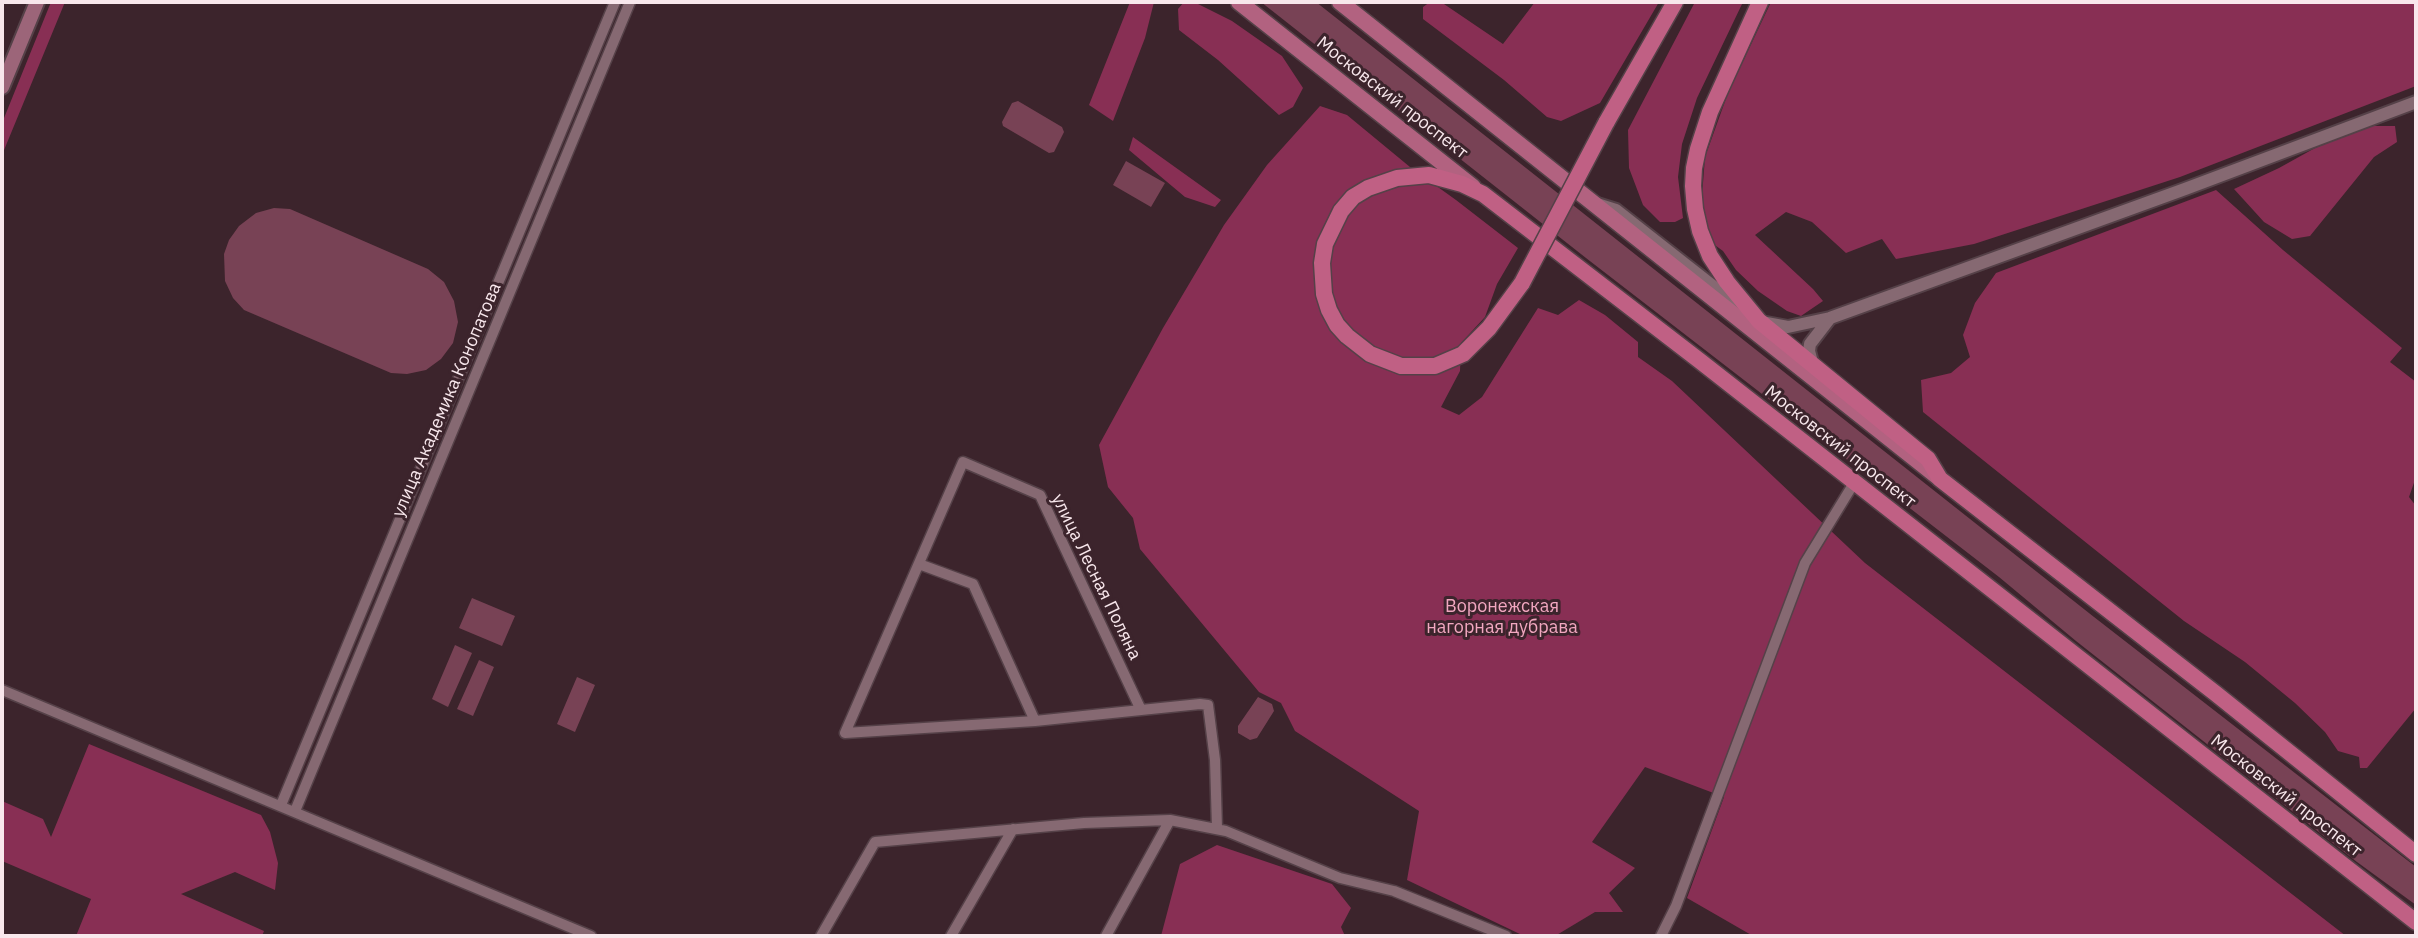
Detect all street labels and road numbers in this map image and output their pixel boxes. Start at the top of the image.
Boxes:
street label: Московский проспект [1312,32,1472,164]
street label: улица Академика Конопатова [388,280,506,520]
street label: Московский проспект [1760,381,1920,513]
street label: улица Лесная Поляна [1046,491,1146,663]
street label: Московский проспект [2206,730,2366,862]

